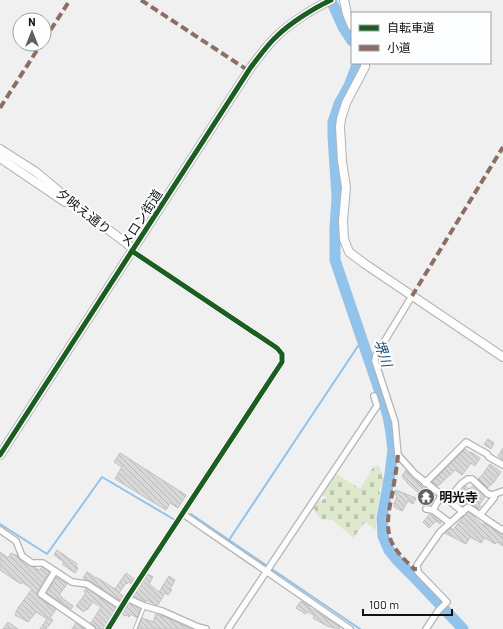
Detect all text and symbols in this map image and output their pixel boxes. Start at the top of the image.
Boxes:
north arrow [12,12,52,52]
legend [351,12,491,64]
text: N [28,15,36,28]
text: 自転車道 [387,20,435,34]
text: 小道 [387,40,411,54]
street label: 夕映え通り [53,185,115,237]
street label: メロン街道 [117,186,165,250]
water label: 堺川 [371,337,397,371]
temple icon: 明光寺 [416,487,436,507]
place label: 明光寺 [439,489,478,505]
scale bar [363,591,452,617]
text: 100 m [369,597,399,611]

